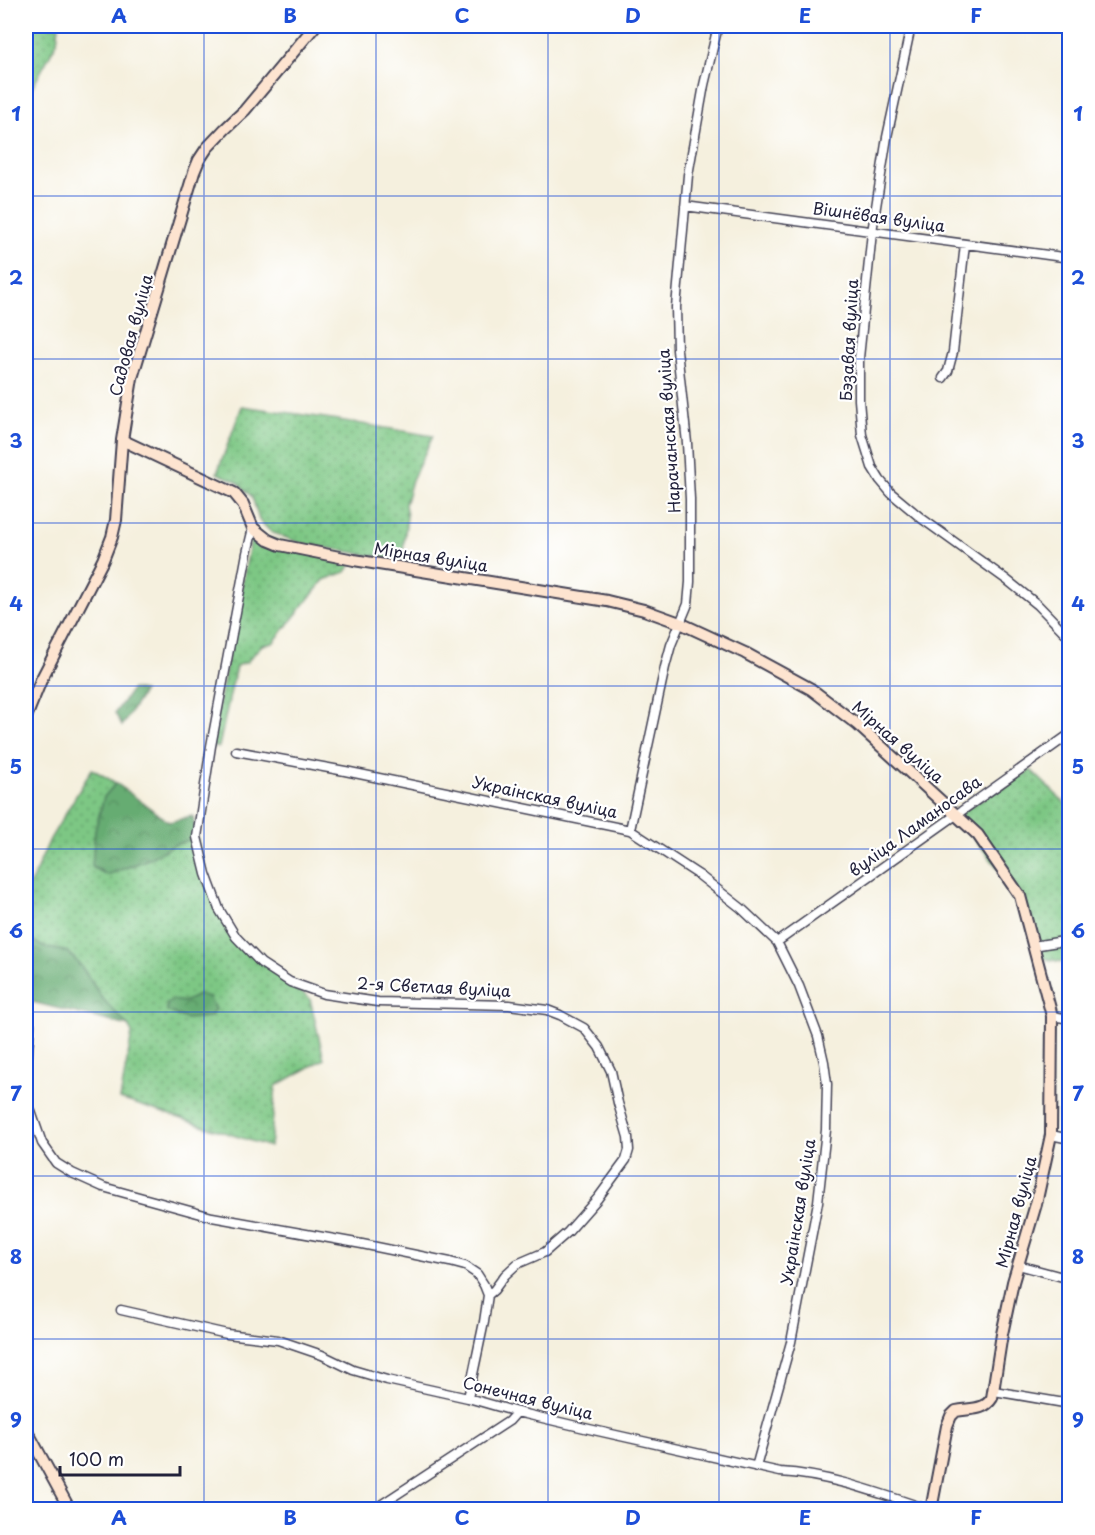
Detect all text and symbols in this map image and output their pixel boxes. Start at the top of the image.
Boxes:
text: A [111,0,127,30]
text: B [283,0,297,30]
text: C [454,0,470,30]
text: D [625,0,641,30]
text: E [799,0,811,30]
text: F [970,0,982,30]
text: 1 [11,98,21,128]
text: 1 [1073,98,1083,128]
street label: Вішнёвая вуліца [811,195,947,237]
text: 2 [9,262,23,292]
text: 2 [1071,262,1085,292]
street label: Садовая вуліца [102,271,158,398]
street label: Бэзавая вуліца [833,278,863,402]
street label: Нарачанская вуліца [650,348,686,514]
text: 3 [9,425,23,455]
text: 3 [1071,425,1085,455]
street label: Мірная вуліца [373,535,490,577]
text: 4 [9,588,23,618]
text: 4 [1071,588,1085,618]
street label: Мірная вуліца [847,694,950,788]
text: 5 [10,751,22,781]
text: 5 [1072,751,1084,781]
street label: Украінская вуліца [470,769,620,823]
street label: вуліца Ламаносава [843,769,986,882]
text: 6 [9,915,23,945]
text: 6 [1071,915,1085,945]
street label: 2-я Светлая вуліца [356,970,512,1002]
text: 7 [10,1078,22,1108]
text: 7 [1072,1078,1084,1108]
street label: Украінская вуліца [774,1137,820,1287]
street label: Мірная вуліца [989,1153,1042,1270]
text: 8 [10,1241,22,1271]
text: 8 [1072,1241,1084,1271]
street label: Сонечная вуліца [461,1369,596,1425]
text: 9 [10,1404,22,1434]
text: 9 [1072,1404,1084,1434]
scale bar [60,1439,180,1477]
text: 100 m [69,1445,124,1472]
text: A [111,1502,127,1532]
text: B [283,1502,297,1532]
text: C [454,1502,470,1532]
text: D [625,1502,641,1532]
text: E [799,1502,811,1532]
text: F [970,1502,982,1532]

